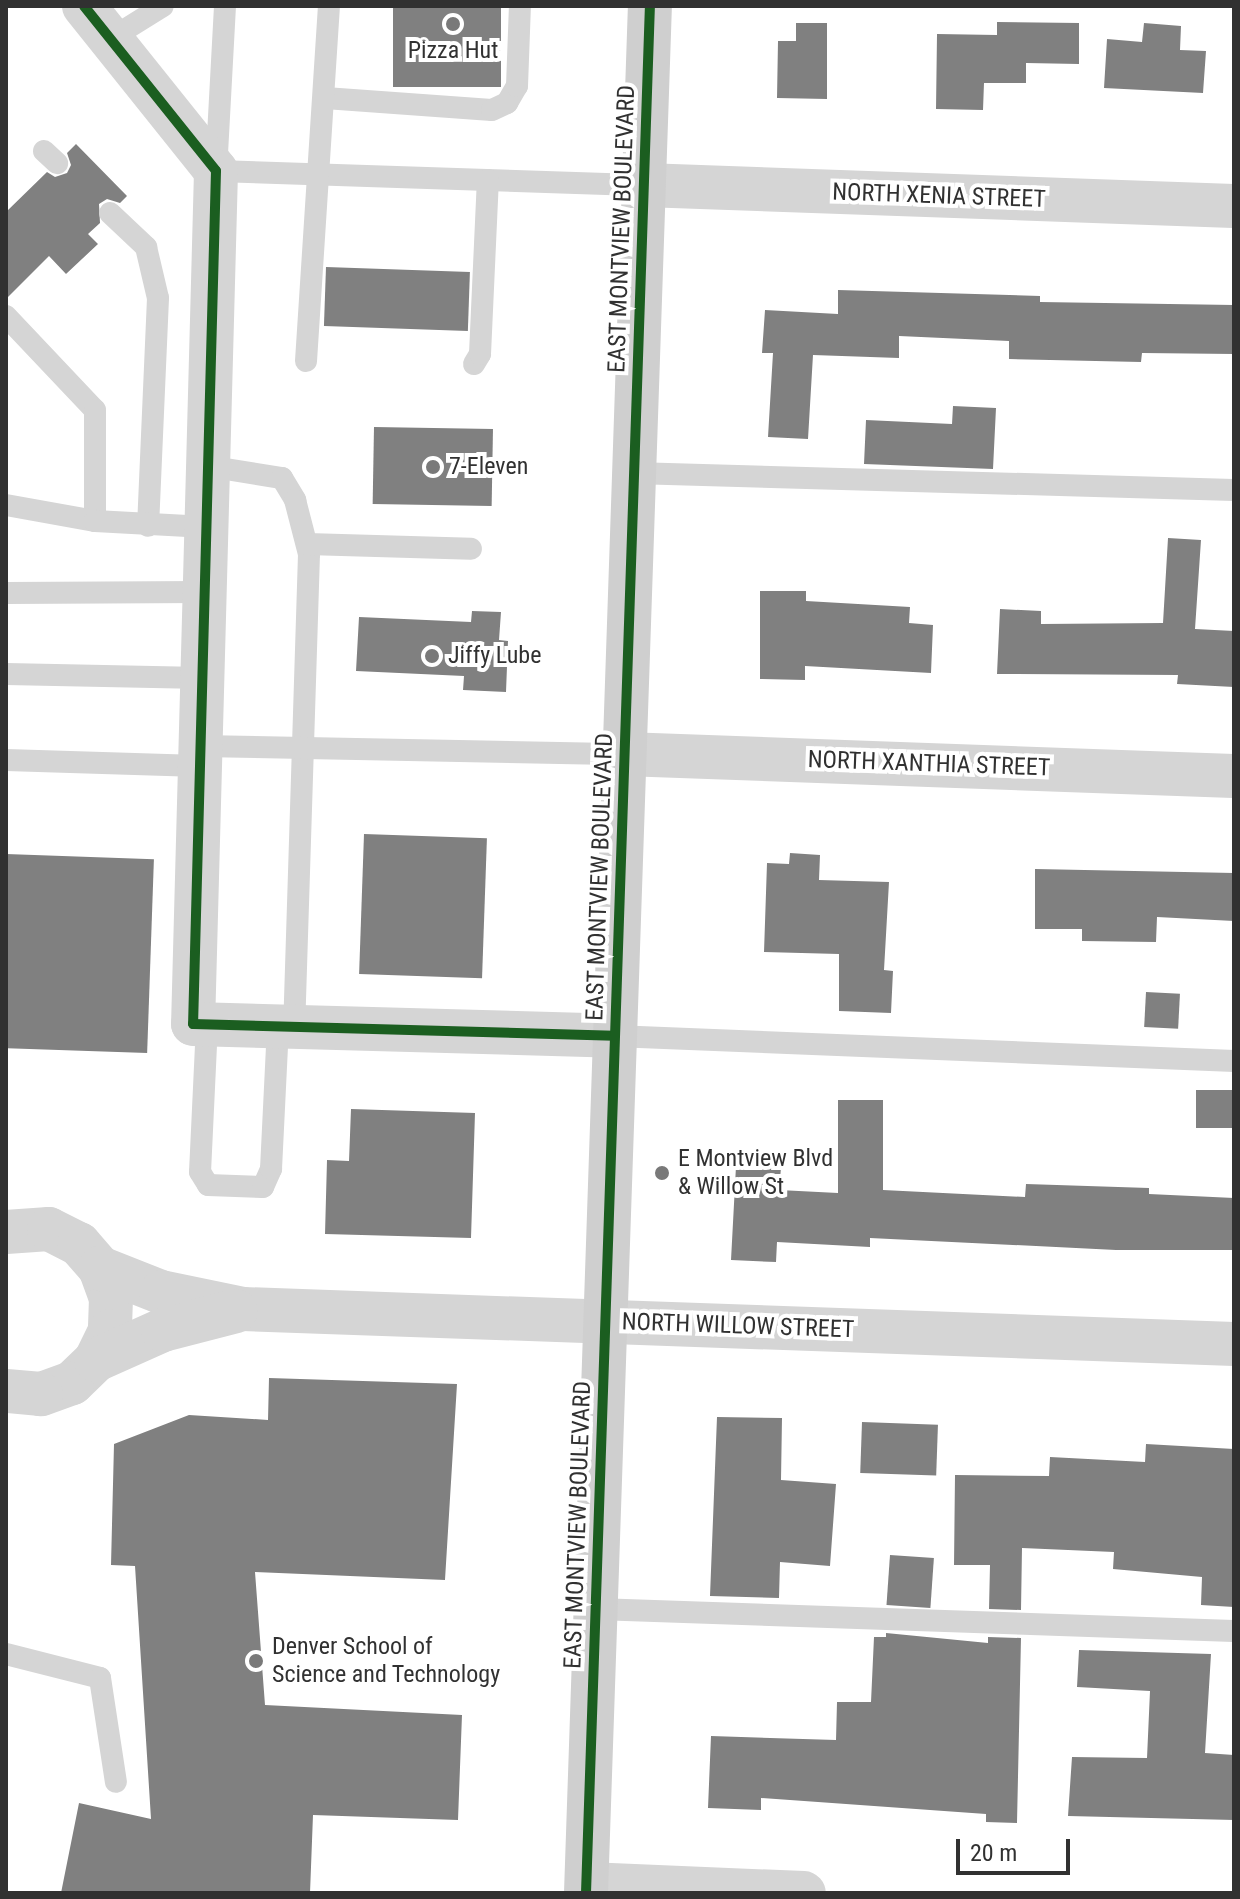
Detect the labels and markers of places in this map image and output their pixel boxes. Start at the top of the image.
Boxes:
marker: Pizza Hut [444,15,462,33]
place label: Pizza Hut [408,37,498,65]
place label: 7-Eleven [449,453,528,481]
marker: 7-Eleven [424,458,442,476]
place label: Jiffy Lube [448,642,541,670]
marker: Jiffy Lube [423,647,441,665]
place label: E Montview Blvd & Willow St [678,1145,833,1201]
marker: E Montview Blvd & Willow St [653,1164,671,1182]
place label: Denver School of Science and Technology [272,1633,501,1689]
marker: Denver School of Science and Technology [247,1652,265,1670]

